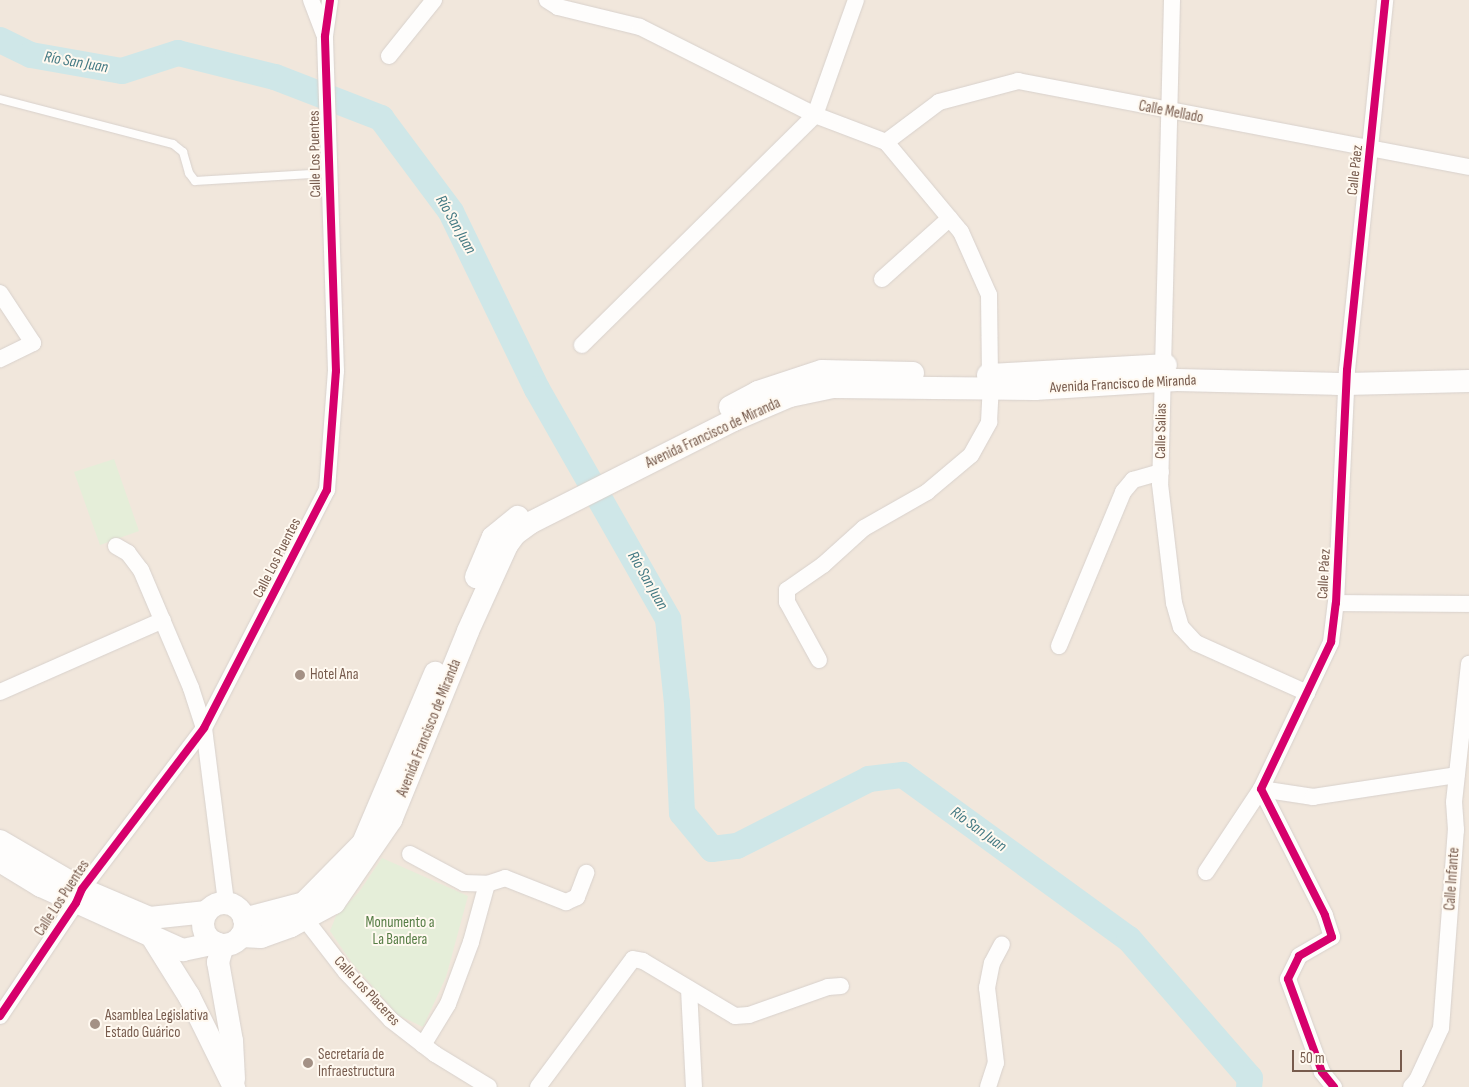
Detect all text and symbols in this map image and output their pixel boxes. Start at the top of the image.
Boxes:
water label: Río San Juan [43,48,109,78]
street label: Calle Mellado [1137,97,1205,127]
street label: Calle Los Puentes [305,110,325,198]
street label: Calle Páez [1343,144,1367,196]
water label: Río San Juan [431,192,479,258]
street label: Avenida Francisco de Miranda [1049,371,1197,397]
street label: Avenida Francisco de Miranda [643,394,783,472]
street label: Calle Salias [1152,403,1170,459]
street label: Calle Los Puentes [249,515,305,601]
water label: Río San Juan [623,548,671,614]
street label: Calle Páez [1314,549,1334,599]
street label: Avenida Francisco de Miranda [393,657,465,799]
place label: Hotel Ana [310,666,358,684]
marker: Hotel Ana [294,669,306,681]
water label: Río San Juan [946,803,1010,857]
street label: Calle Infante [1441,847,1463,911]
street label: Calle Los Puentes [31,857,93,939]
park label: Monumento a La Bandera [366,913,434,948]
street label: Calle Los Placeres [330,952,404,1030]
place label: Asamblea Legislativa Estado Guárico [105,1006,208,1041]
marker: Asamblea Legislativa Estado Guárico [89,1018,101,1030]
scale bar [1294,1040,1404,1072]
place label: Secretaría de Infraestructura [318,1045,395,1080]
text: 50 m [1300,1049,1325,1068]
marker: Secretaría de Infraestructura [302,1057,314,1069]

